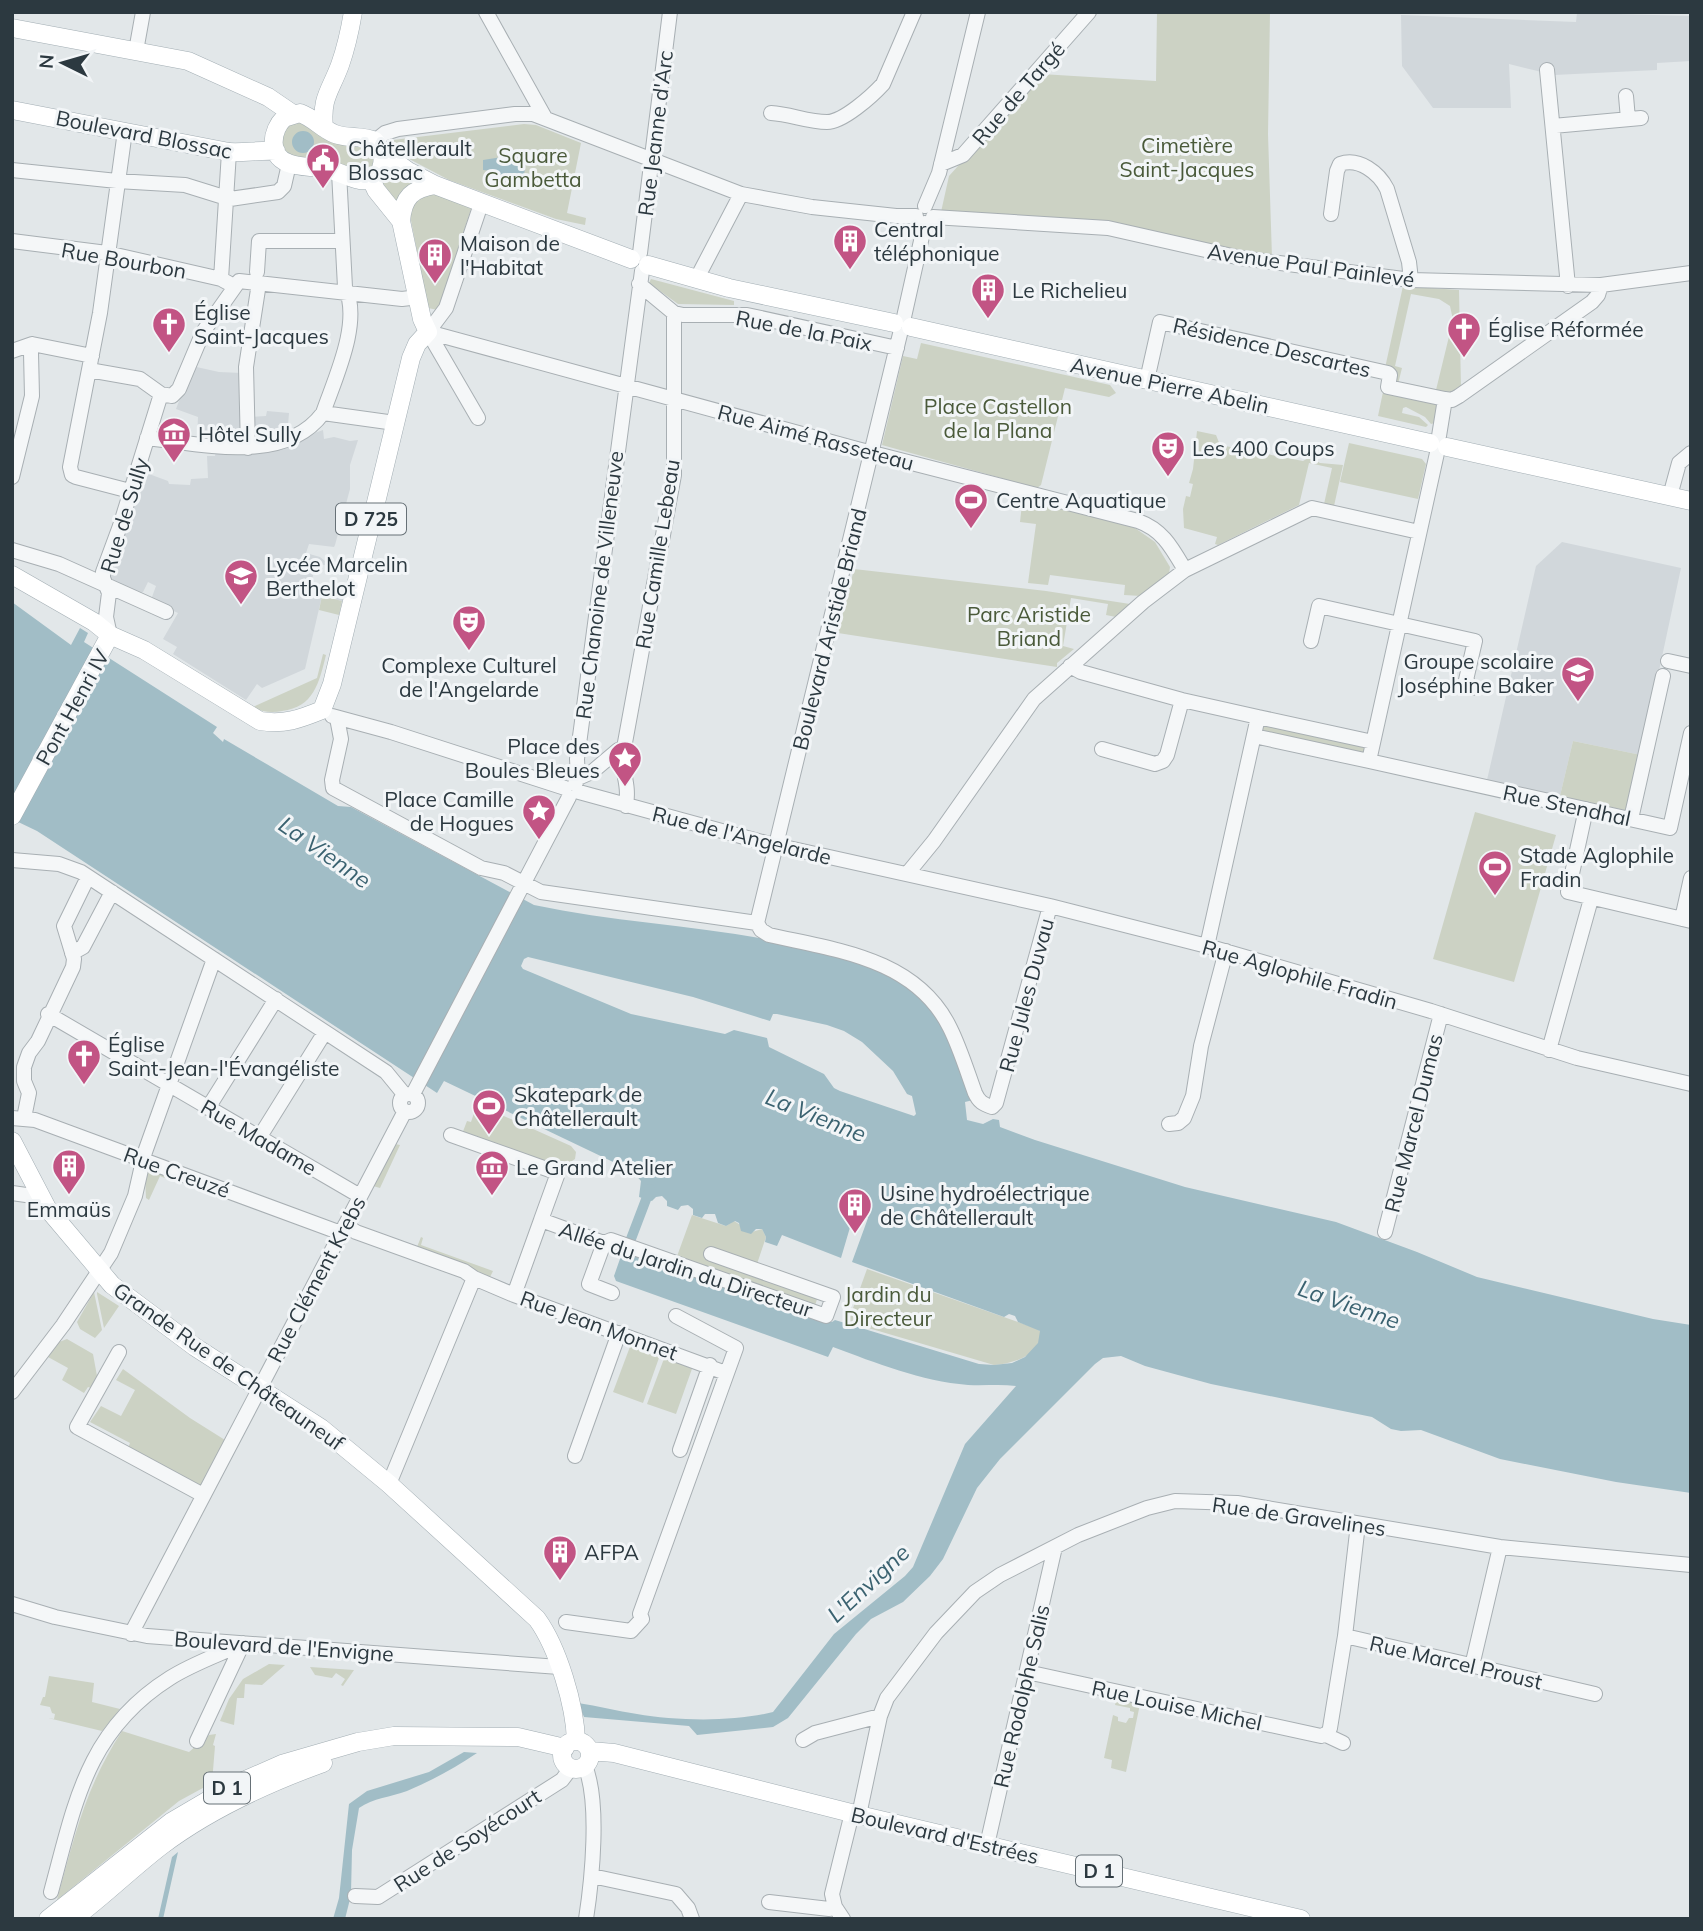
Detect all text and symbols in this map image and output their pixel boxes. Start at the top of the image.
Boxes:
north arrow [28,28,98,98]
street label: Rue de Targé [966,36,1070,150]
street label: Rue Jeanne d'Arc [632,49,678,217]
text: N [33,53,59,70]
street label: Boulevard Blossac [54,104,234,164]
park label: Cimetière Saint-Jacques [1120,132,1254,182]
place label: Châtellerault Blossac [348,135,472,185]
public building icon: Châtellerault Blossac [304,141,342,190]
park label: Square Gambetta [484,142,582,192]
place label: Central téléphonique [874,216,999,266]
building icon: Central téléphonique [831,222,869,271]
place label: Maison de l'Habitat [460,230,560,280]
street label: Rue Bourbon [59,236,189,284]
building icon: Maison de l'Habitat [416,236,454,285]
street label: Avenue Paul Painlevé [1206,238,1416,292]
building icon: Le Richelieu [969,271,1007,320]
place label: Le Richelieu [1012,277,1127,303]
place label: Église Saint-Jacques [194,299,329,349]
street label: Rue de la Paix [734,304,874,356]
church icon: Église Saint-Jacques [150,305,188,354]
church icon: Église Réformée [1445,310,1483,359]
street label: Résidence Descartes [1171,312,1373,382]
place label: Église Réformée [1488,316,1644,342]
street label: Avenue Pierre Abelin [1068,351,1272,419]
park label: Place Castellon de la Plana [924,393,1072,443]
street label: Rue Aimé Rasseteau [715,398,917,476]
museum icon: Hôtel Sully [155,415,193,464]
place label: Hôtel Sully [198,421,301,447]
theatre icon: Les 400 Coups [1149,429,1187,478]
place label: Les 400 Coups [1192,435,1335,461]
street label: Rue Chanoine de Villeneuve [570,449,628,721]
street label: Rue de Sully [94,454,154,576]
street label: Rue Camille Lebeau [629,457,685,651]
sports icon: Centre Aquatique [952,481,990,530]
place label: Centre Aquatique [996,487,1166,513]
road number: D 725 [336,504,406,534]
street label: Boulevard Aristide Briand [786,505,872,753]
place label: Lycée Marcelin Berthelot [266,551,408,601]
school or university icon: Lycée Marcelin Berthelot [222,557,260,606]
park label: Parc Aristide Briand [967,601,1091,651]
theatre icon: Complexe Culturel de l'Angelarde [450,603,488,652]
street label: Pont Henri IV [30,644,115,769]
place label: Groupe scolaire Joséphine Baker [1398,648,1554,698]
place label: Complexe Culturel de l'Angelarde [381,652,557,702]
school or university icon: Groupe scolaire Joséphine Baker [1559,654,1597,703]
place label: Place des Boules Bleues [465,733,600,783]
place icon: Place des Boules Bleues [606,739,644,788]
street label: Rue Stendhal [1501,779,1633,831]
place label: Place Camille de Hogues [384,786,514,836]
place icon: Place Camille de Hogues [520,792,558,841]
street label: Rue de l'Angelarde [650,800,834,870]
water label: La Vienne [273,810,377,894]
place label: Stade Aglophile Fradin [1520,842,1674,892]
sports icon: Stade Aglophile Fradin [1476,848,1514,897]
street label: Rue Jules Duvau [993,915,1059,1075]
street label: Rue Aglophile Fradin [1199,934,1401,1014]
place label: Église Saint-Jean-l'Évangéliste [108,1031,340,1081]
street label: Rue Marcel Dumas [1378,1031,1448,1215]
church icon: Église Saint-Jean-l'Évangéliste [65,1037,103,1086]
place label: Skatepark de Châtellerault [514,1081,642,1131]
water label: La Vienne [761,1082,871,1148]
sports icon: Skatepark de Châtellerault [470,1087,508,1136]
street label: Rue Madame [197,1093,321,1181]
street label: Rue Creuzé [120,1141,234,1203]
building icon: Emmaüs [50,1147,88,1196]
museum icon: Le Grand Atelier [473,1148,511,1197]
place label: Le Grand Atelier [516,1154,673,1180]
place label: Usine hydroélectrique de Châtellerault [880,1180,1090,1230]
building icon: Usine hydroélectrique de Châtellerault [836,1186,874,1235]
street label: Rue Clément Krebs [261,1191,371,1367]
place label: Emmaüs [27,1196,111,1222]
street label: Allée du Jardin du Directeur [556,1216,816,1322]
water label: La Vienne [1294,1273,1404,1335]
street label: Grande Rue de Châteauneuf [109,1276,350,1456]
park label: Jardin du Directeur [844,1281,933,1331]
street label: Rue Jean Monnet [517,1284,681,1366]
street label: Rue de Gravelines [1211,1491,1387,1541]
building icon: AFPA [541,1533,579,1582]
water label: L'Envigne [821,1538,915,1628]
place label: AFPA [584,1539,639,1565]
street label: Rue Rodolphe Salis [987,1602,1055,1790]
street label: Boulevard de l'Envigne [173,1625,395,1667]
street label: Rue Marcel Proust [1367,1629,1545,1695]
street label: Rue Louise Michel [1089,1674,1265,1736]
road number: D 1 [204,1772,250,1803]
street label: Rue de Soyécourt [389,1783,545,1897]
street label: Boulevard d'Estrées [849,1801,1041,1869]
road number: D 1 [1076,1856,1122,1886]

